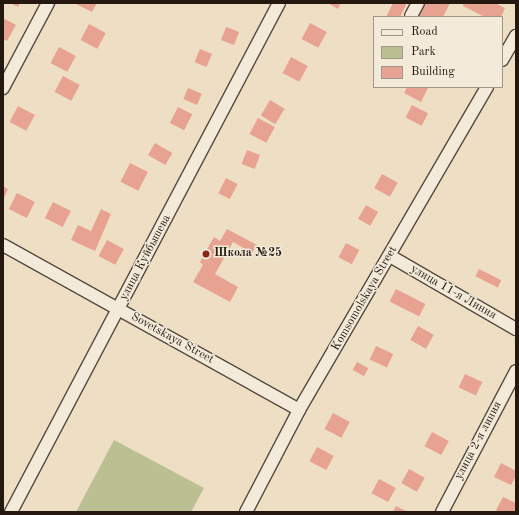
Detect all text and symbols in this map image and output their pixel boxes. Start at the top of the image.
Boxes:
legend [373,16,503,88]
text: Road [411,26,438,38]
text: Park [411,46,436,58]
text: Building [411,66,455,78]
street label: улица Куйбышева [117,213,175,303]
street label: Komsomolskaya Street [329,244,401,354]
place label: Школа №25 [214,247,282,261]
marker: Школа №25 [201,249,211,259]
street label: улица 11-я Линия [407,262,499,324]
street label: Sovetskaya Street [128,310,216,368]
street label: улица 2-я линия [452,399,506,483]

